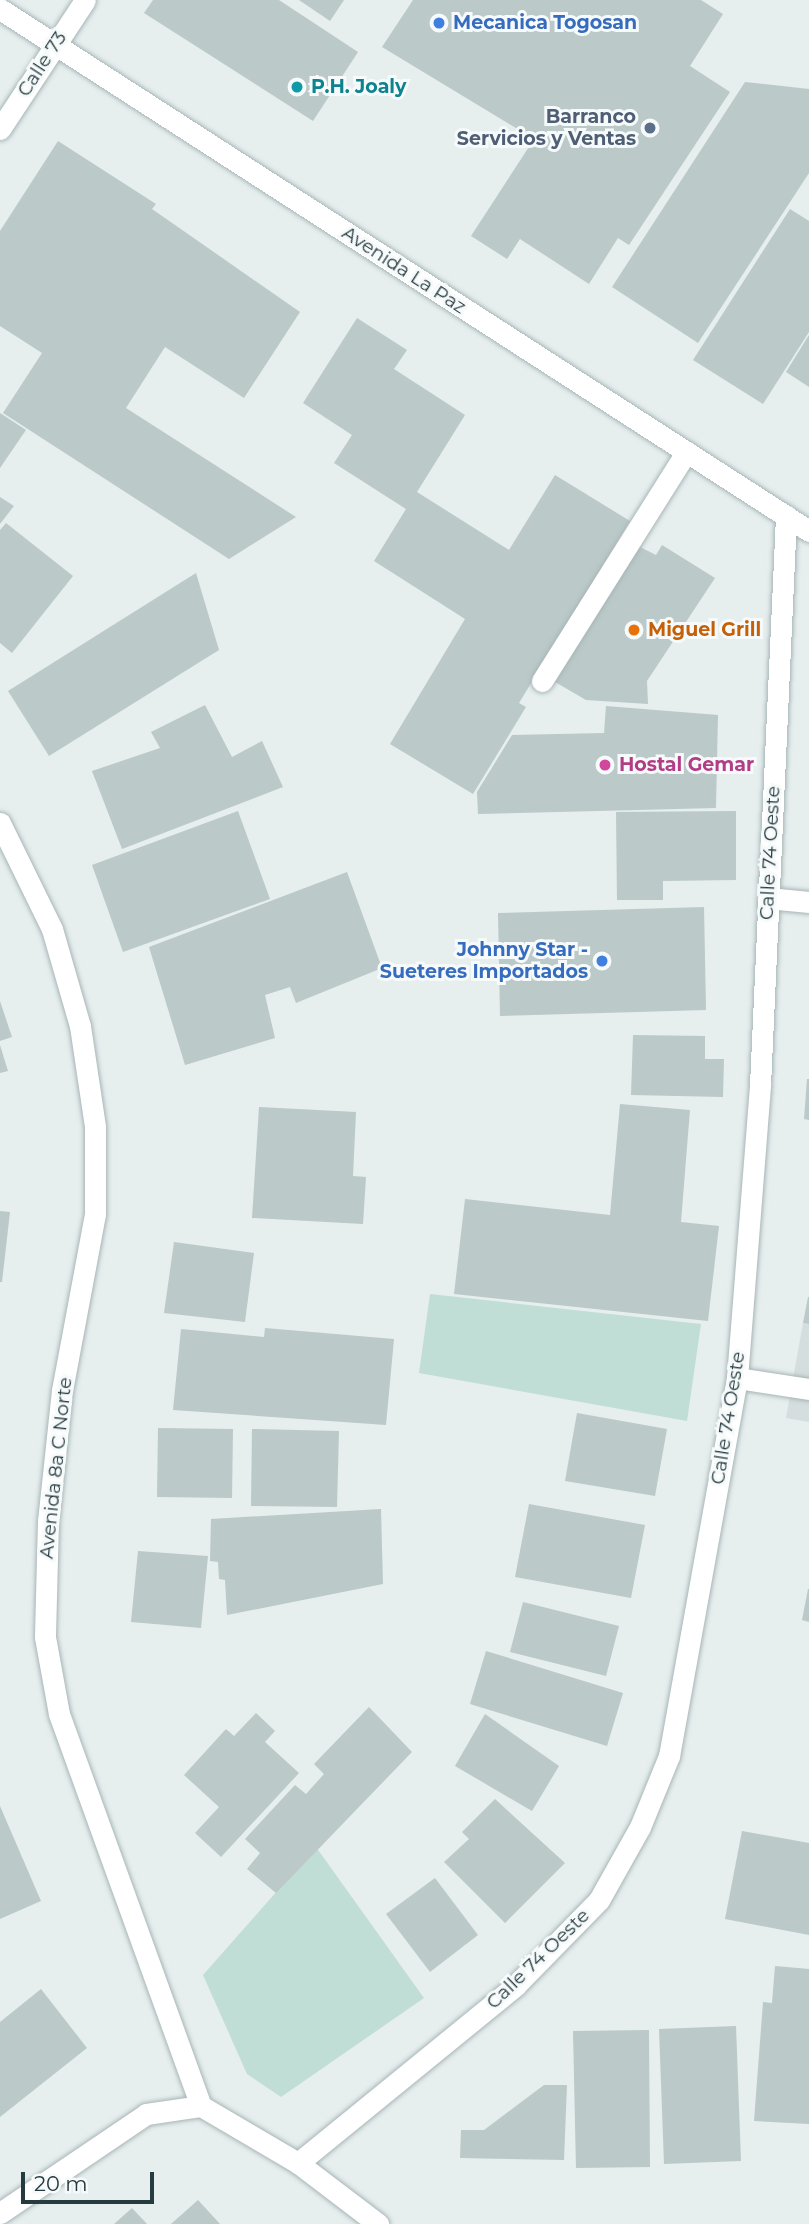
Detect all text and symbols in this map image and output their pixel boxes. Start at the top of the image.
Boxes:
place label: Mecanica Togosan [453,12,637,34]
marker: Mecanica Togosan [431,15,447,31]
street label: Calle 73 [13,27,71,101]
place label: P.H. Joaly [311,76,406,98]
marker: P.H. Joaly [289,79,305,95]
place label: Barranco Servicios y Ventas [457,106,636,150]
marker: Barranco Servicios y Ventas [642,120,658,136]
street label: Avenida La Paz [338,221,470,319]
place label: Miguel Grill [648,619,761,641]
marker: Miguel Grill [626,622,642,638]
place label: Hostal Gemar [619,754,754,776]
marker: Hostal Gemar [597,757,613,773]
street label: Calle 74 Oeste [755,785,785,921]
place label: Johnny Star - Sueteres Importados [380,939,588,983]
marker: Johnny Star - Sueteres Importados [594,953,610,969]
street label: Calle 74 Oeste [706,1350,750,1486]
street label: Avenida 8a C Norte [35,1376,77,1560]
street label: Calle 74 Oeste [482,1904,594,2014]
scale bar [24,2158,158,2202]
text: 20 m [34,2171,88,2196]

